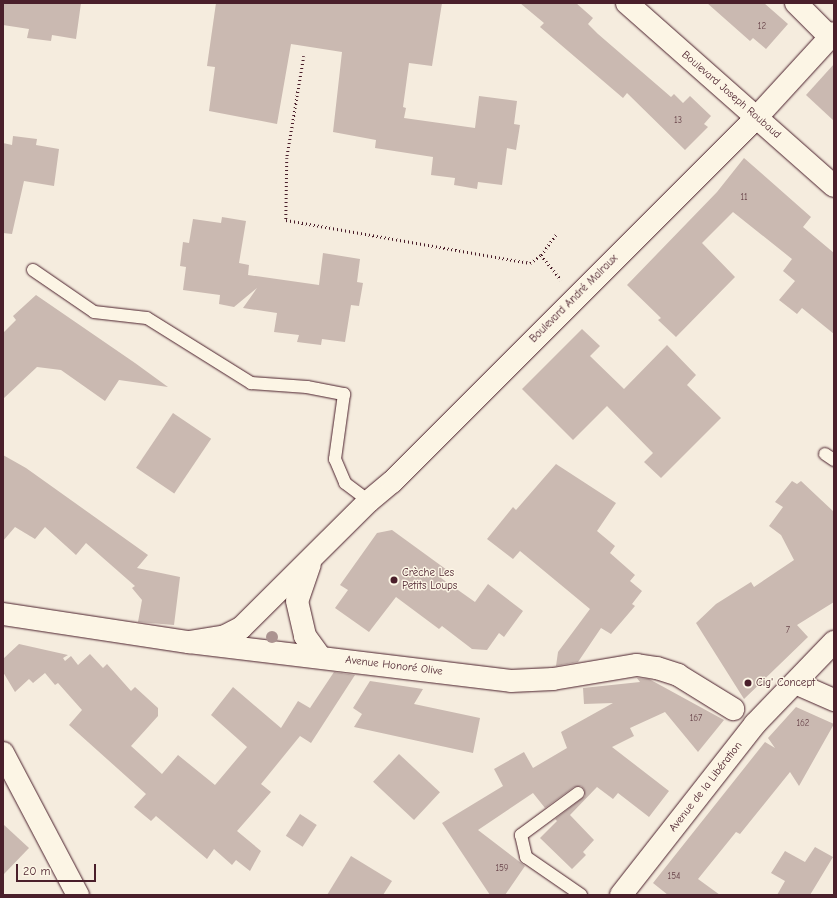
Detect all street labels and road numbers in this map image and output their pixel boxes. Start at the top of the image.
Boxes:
street label: Boulevard Joseph Roubaud [679,48,783,142]
street label: Boulevard André Malraux [527,252,621,346]
street label: Avenue Honoré Olive [345,653,443,679]
street label: Avenue de la Libération [667,739,745,835]

